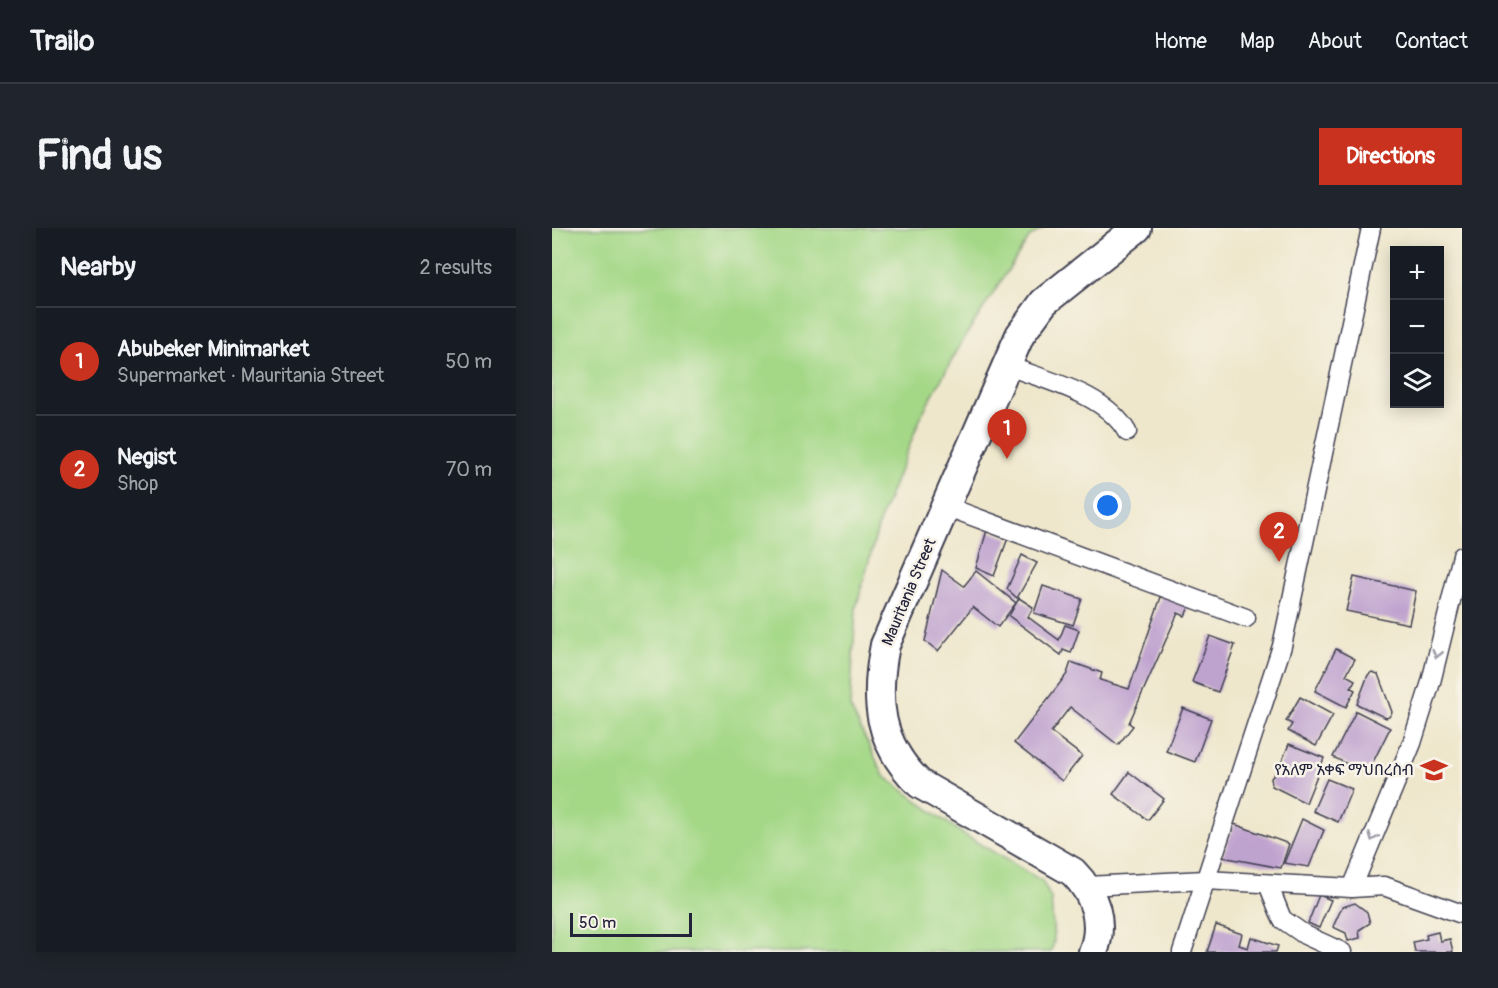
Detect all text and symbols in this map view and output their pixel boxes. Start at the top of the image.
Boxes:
text: Trailo [30,24,94,59]
text: Home [1154,28,1207,55]
text: Map [1240,28,1275,55]
text: About [1308,28,1362,55]
text: Contact [1395,28,1468,55]
button: Directions [1319,128,1462,185]
text: Find us [36,130,162,182]
map controls [1390,246,1444,408]
button: + [1390,246,1444,300]
text: Nearby [60,251,136,283]
text: 2 results [420,255,492,280]
button: − [1390,300,1444,354]
text: Abubeker Minimarket [117,335,309,363]
text: 1 [76,349,83,374]
text: 50 m [445,349,492,374]
button: layers [1390,354,1444,408]
text: Supermarket · Mauritania Street [117,363,384,388]
pin: 1 [988,410,1026,459]
text: Negist [117,443,176,471]
text: 2 [74,457,85,482]
text: 70 m [446,457,492,482]
text: Shop [117,471,158,496]
your location [1093,491,1122,520]
pin: 2 [1260,512,1298,562]
street label: Mauritania Street [877,535,941,649]
one-way arrow [1432,648,1445,658]
school or university icon: የአለም አቀፍ ማህበረስብ [1419,755,1449,785]
place label: የአለም አቀፍ ማህበረስብ [1274,760,1414,780]
one-way arrow [1368,831,1380,842]
scale bar [570,910,692,938]
text: 50 m [579,913,616,933]

